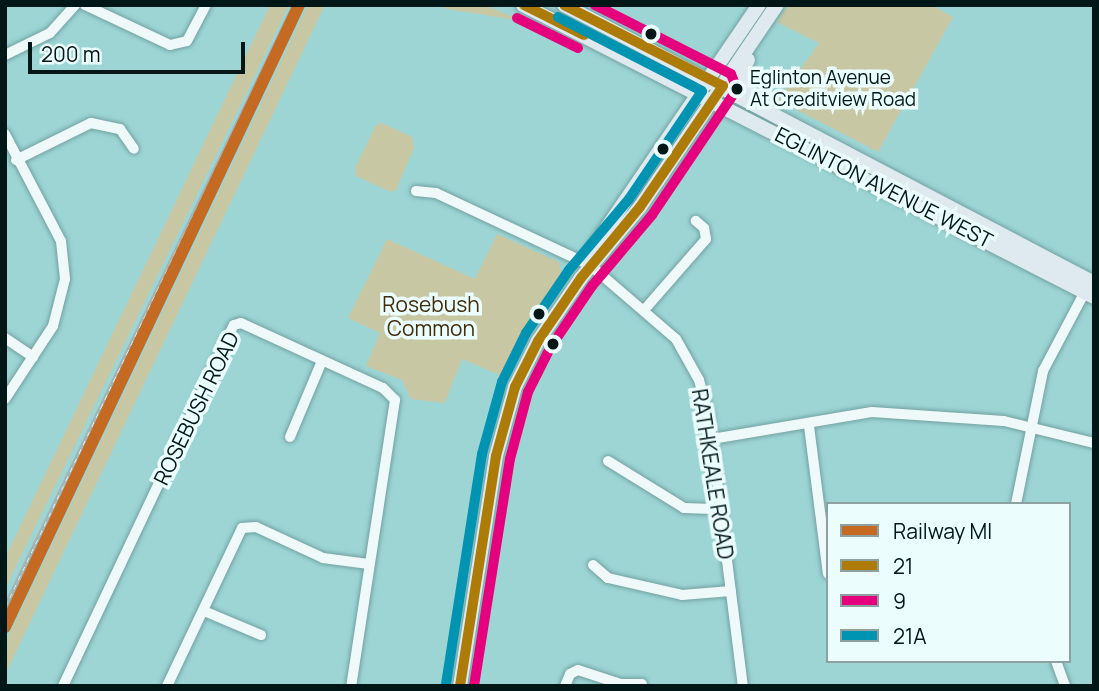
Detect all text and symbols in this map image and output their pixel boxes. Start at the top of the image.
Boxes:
unlabelled marker [644,27,658,41]
scale bar [32,28,248,72]
text: 200 m [41,40,101,68]
place label: Eglinton Avenue At Creditview Road [750,67,916,111]
marker: Eglinton Avenue At Creditview Road [730,82,744,96]
street label: EGLINTON AVENUE WEST [771,121,997,253]
unlabelled marker [656,142,670,156]
park label: Rosebush Common [382,291,480,341]
unlabelled marker [532,307,546,321]
street label: ROSEBUSH ROAD [148,327,244,489]
unlabelled marker [546,337,560,351]
street label: RATHKEALE ROAD [687,387,739,561]
legend [826,502,1071,663]
text: Railway MI [893,517,992,545]
text: 21 [893,552,913,580]
text: 9 [893,587,906,615]
text: 21A [893,622,926,650]

